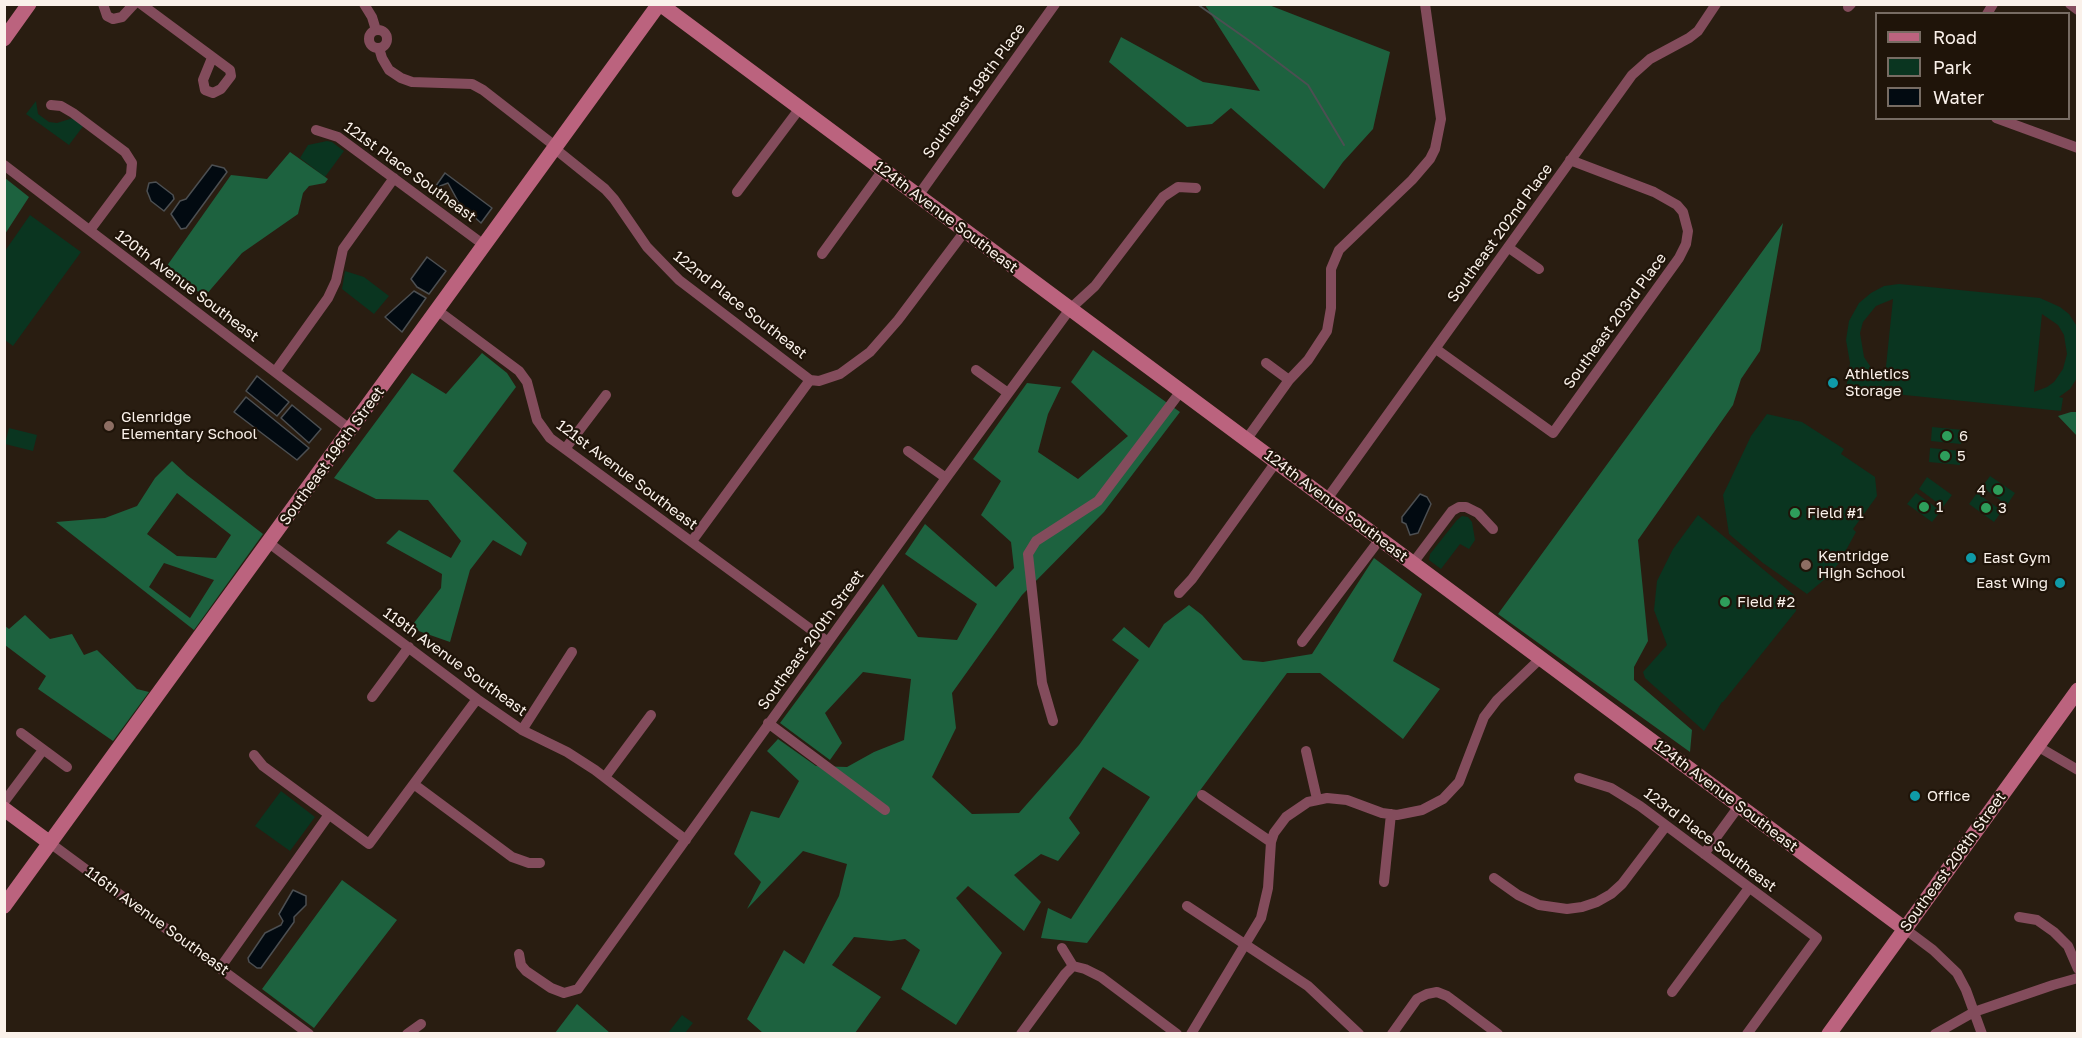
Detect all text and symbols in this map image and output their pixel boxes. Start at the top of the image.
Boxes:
legend [1875,12,2070,120]
street label: Southeast 198th Place [919,20,1029,162]
text: Road [1933,26,1977,48]
text: Park [1933,56,1972,78]
text: Water [1933,86,1984,108]
street label: 121st Place Southeast [341,118,479,226]
street label: 124th Avenue Southeast [871,157,1021,277]
street label: Southeast 202nd Place [1444,160,1556,306]
street label: 120th Avenue Southeast [112,226,262,346]
street label: 122nd Place Southeast [670,247,810,363]
street label: Southeast 203rd Place [1560,250,1670,392]
place label: Athletics Storage [1845,365,1909,400]
marker: Athletics Storage [1826,376,1840,390]
street label: Southeast 196th Street [276,383,388,529]
place label: Glenridge Elementary School [121,408,257,443]
street label: 121st Avenue Southeast [553,416,701,534]
marker: Glenridge Elementary School [102,419,116,433]
place label: 6 [1959,427,1968,445]
marker: 6 [1940,429,1954,443]
street label: 124th Avenue Southeast [1261,446,1411,566]
place label: 5 [1957,447,1966,465]
marker: 5 [1938,449,1952,463]
place label: 4 [1977,481,1986,499]
marker: 4 [1991,483,2005,497]
place label: 1 [1936,498,1943,516]
place label: 3 [1998,499,2007,517]
marker: 1 [1917,500,1931,514]
marker: 3 [1979,501,1993,515]
place label: Field #1 [1807,504,1864,522]
marker: Field #1 [1788,506,1802,520]
place label: Kentridge High School [1818,547,1905,582]
place label: East Gym [1983,549,2050,567]
marker: East Gym [1964,551,1978,565]
marker: Kentridge High School [1799,558,1813,572]
street label: Southeast 200th Street [754,567,868,713]
place label: East Wing [1976,574,2048,592]
marker: East Wing [2053,576,2067,590]
place label: Field #2 [1737,593,1795,611]
marker: Field #2 [1718,595,1732,609]
street label: 119th Avenue Southeast [380,604,530,720]
street label: 124th Avenue Southeast [1651,736,1801,856]
street label: 123rd Place Southeast [1640,784,1780,896]
place label: Office [1927,787,1970,805]
street label: Southeast 208th Street [1896,789,2010,935]
marker: Office [1908,789,1922,803]
street label: 116th Avenue Southeast [82,863,232,979]

